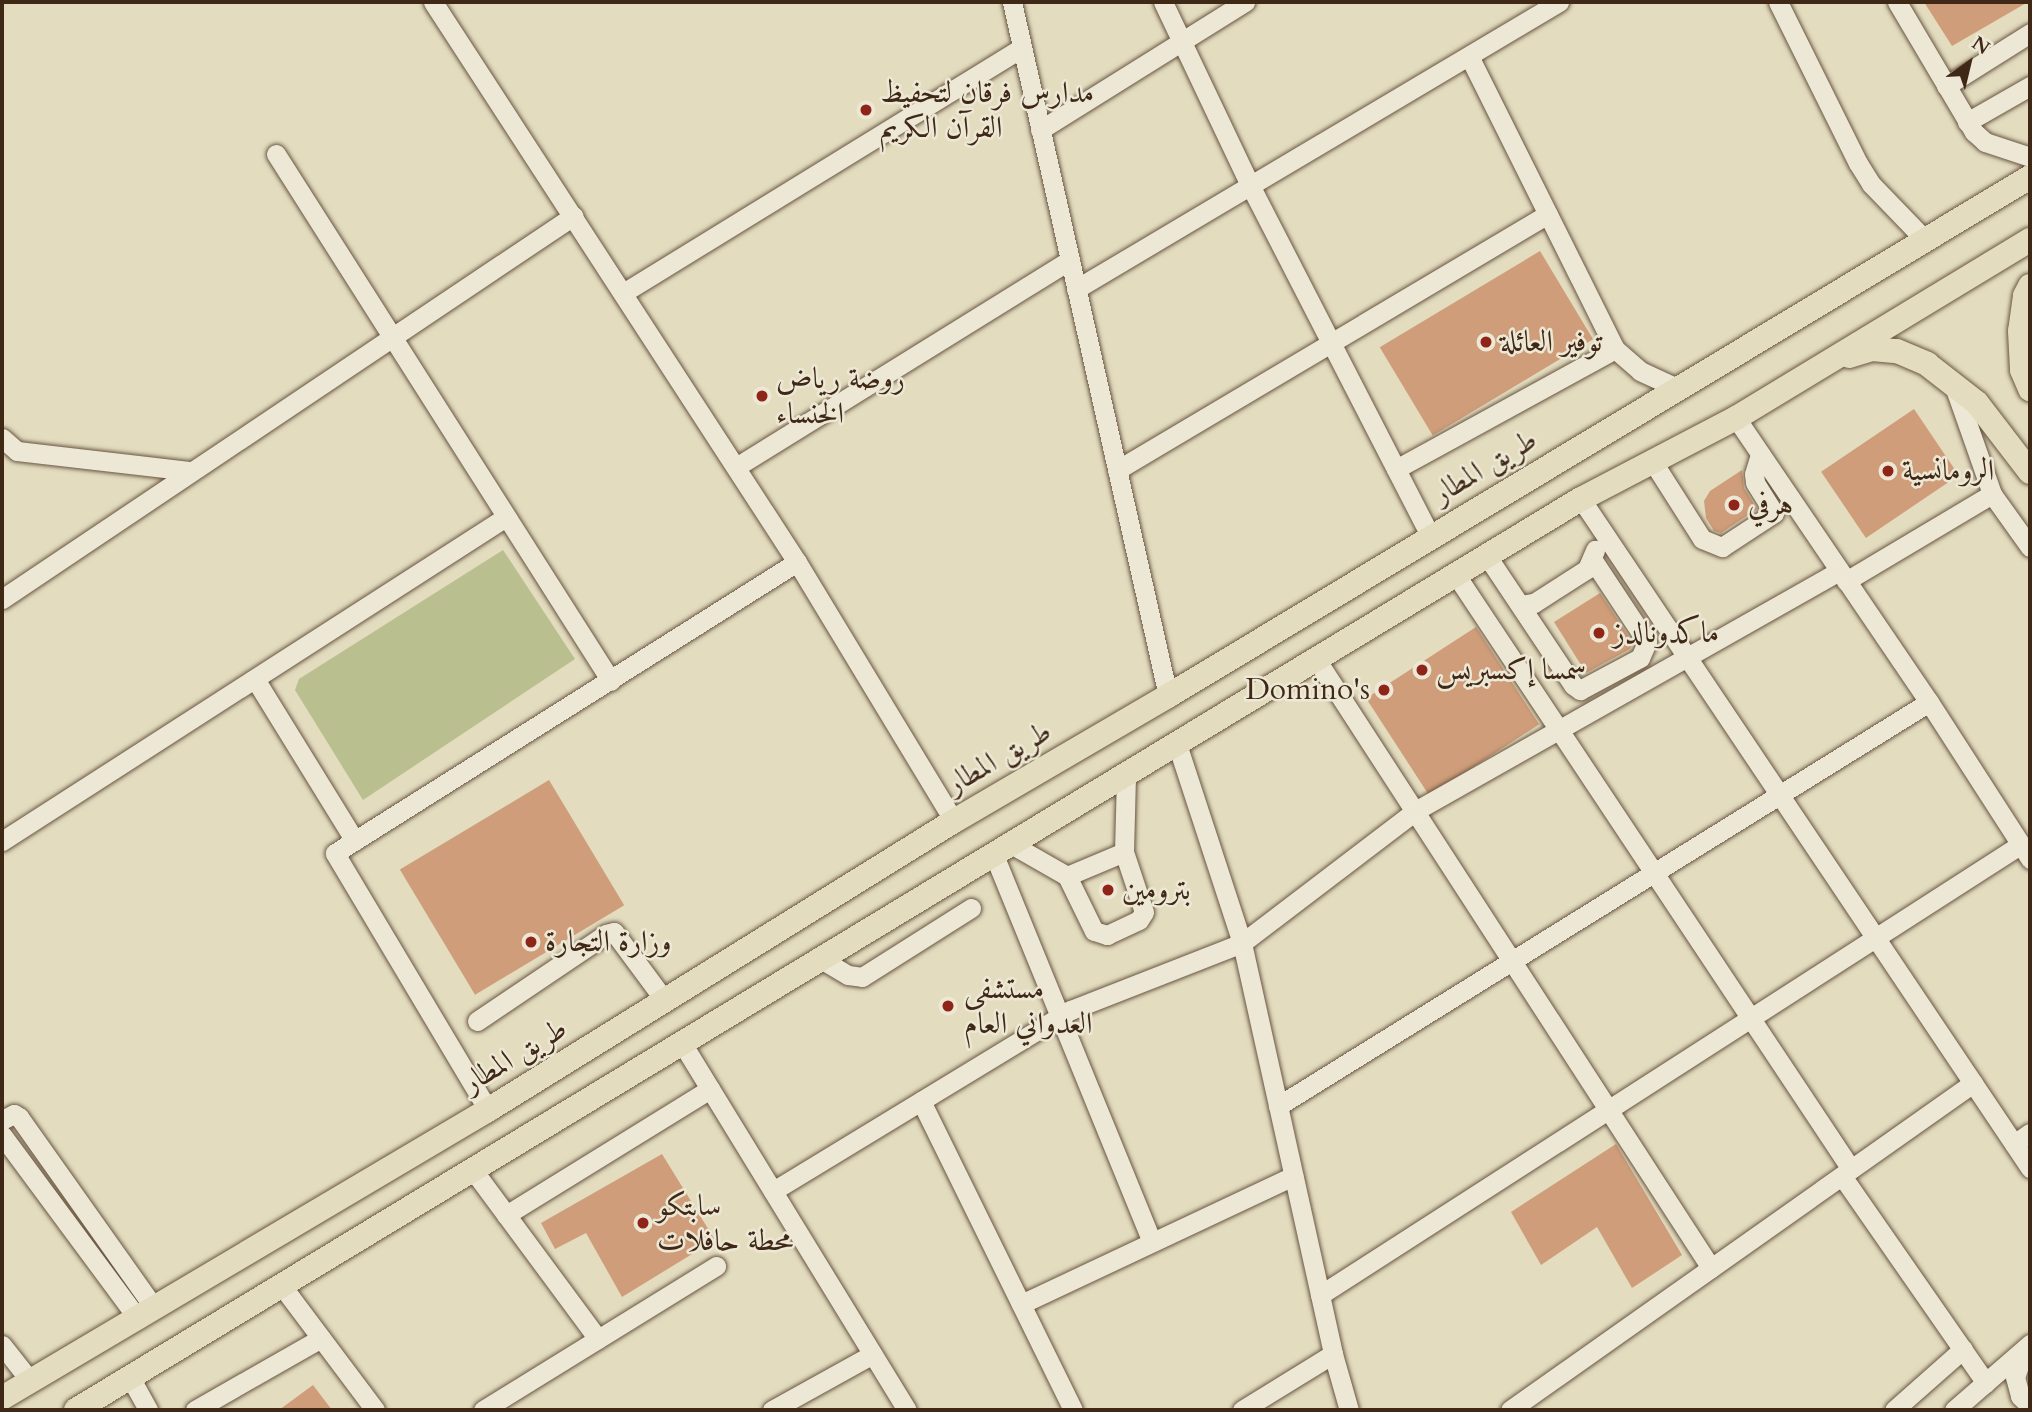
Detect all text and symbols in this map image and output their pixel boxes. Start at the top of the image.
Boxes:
north arrow [1934,28,2004,98]
text: N [1967,30,1995,61]
place label: مدارس فرقان لتحفيظ القرآن الكريم [880,75,1094,146]
marker: مدارس فرقان لتحفيظ القرآن الكريم [858,102,874,118]
place label: توفير العائلة [1500,324,1602,360]
marker: توفير العائلة [1478,334,1494,350]
place label: روضة رياض الخنساء [776,361,905,432]
marker: روضة رياض الخنساء [754,388,770,404]
street label: طريق المطار [1426,422,1544,512]
place label: الرومانسية [1902,453,1994,489]
marker: الرومانسية [1880,463,1896,479]
place label: هرفي [1748,487,1793,523]
marker: هرفي [1726,497,1742,513]
place label: ماكدونالدز [1613,615,1719,651]
marker: ماكدونالدز [1591,625,1607,641]
place label: سمسا إكسبريس [1436,652,1587,688]
marker: سمسا إكسبريس [1414,662,1430,678]
place label: Domino's [1245,672,1370,708]
marker: Domino's [1376,682,1392,698]
street label: طريق المطار [940,714,1058,802]
place label: بترومين [1122,872,1191,908]
marker: بترومين [1100,882,1116,898]
place label: وزارة التجارة [545,924,672,960]
marker: وزارة التجارة [523,934,539,950]
place label: مستشفى العدواني العام [964,971,1093,1042]
marker: مستشفى العدواني العام [938,996,958,1016]
street label: طريق المطار [456,1011,574,1101]
place label: سابتكو محطة حافلات [657,1188,794,1258]
marker: سابتكو محطة حافلات [635,1215,651,1231]

